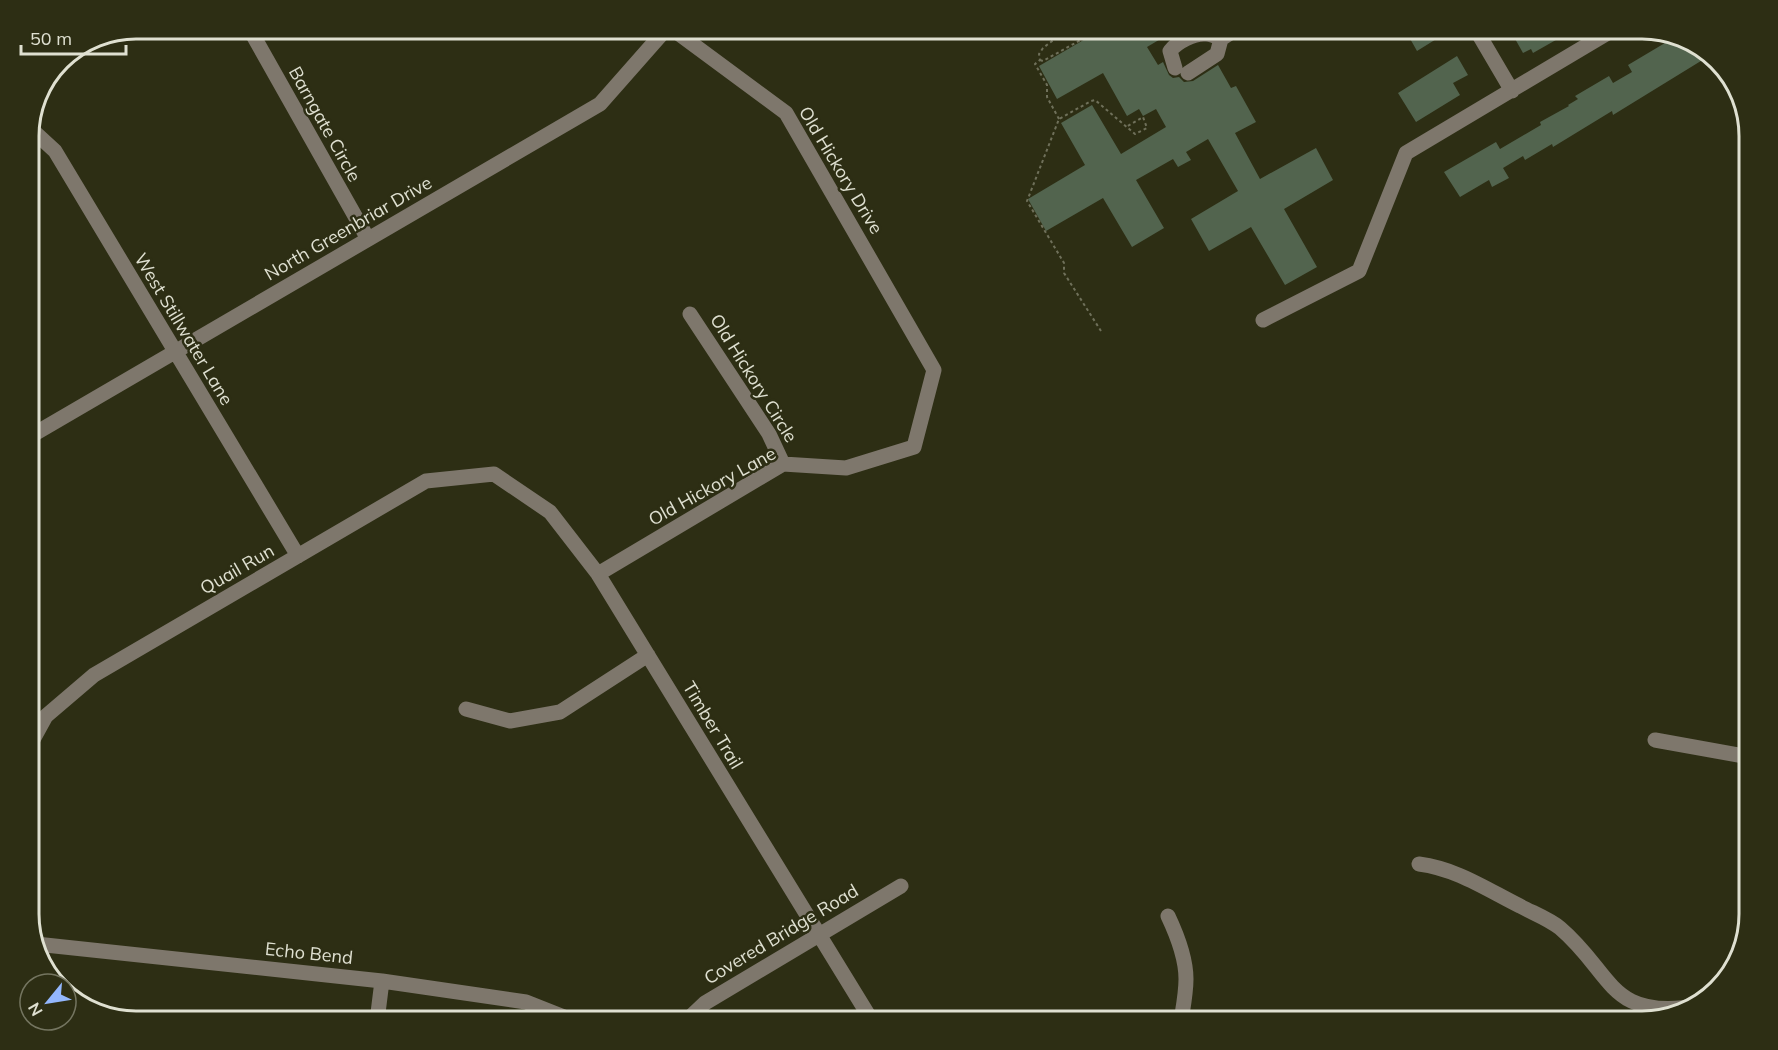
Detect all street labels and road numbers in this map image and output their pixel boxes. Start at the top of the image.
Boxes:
street label: Barngate Circle [284,62,366,186]
street label: Old Hickory Drive [794,102,888,238]
street label: North Greenbriar Drive [260,171,436,285]
street label: West Stillwater Lane [129,249,239,409]
street label: Old Hickory Circle [705,309,803,447]
street label: Old Hickory Lane [644,441,780,531]
street label: Quail Run [196,539,278,599]
street label: Timber Trail [678,677,748,773]
street label: Covered Bridge Road [700,879,862,989]
street label: Echo Bend [264,937,354,969]

